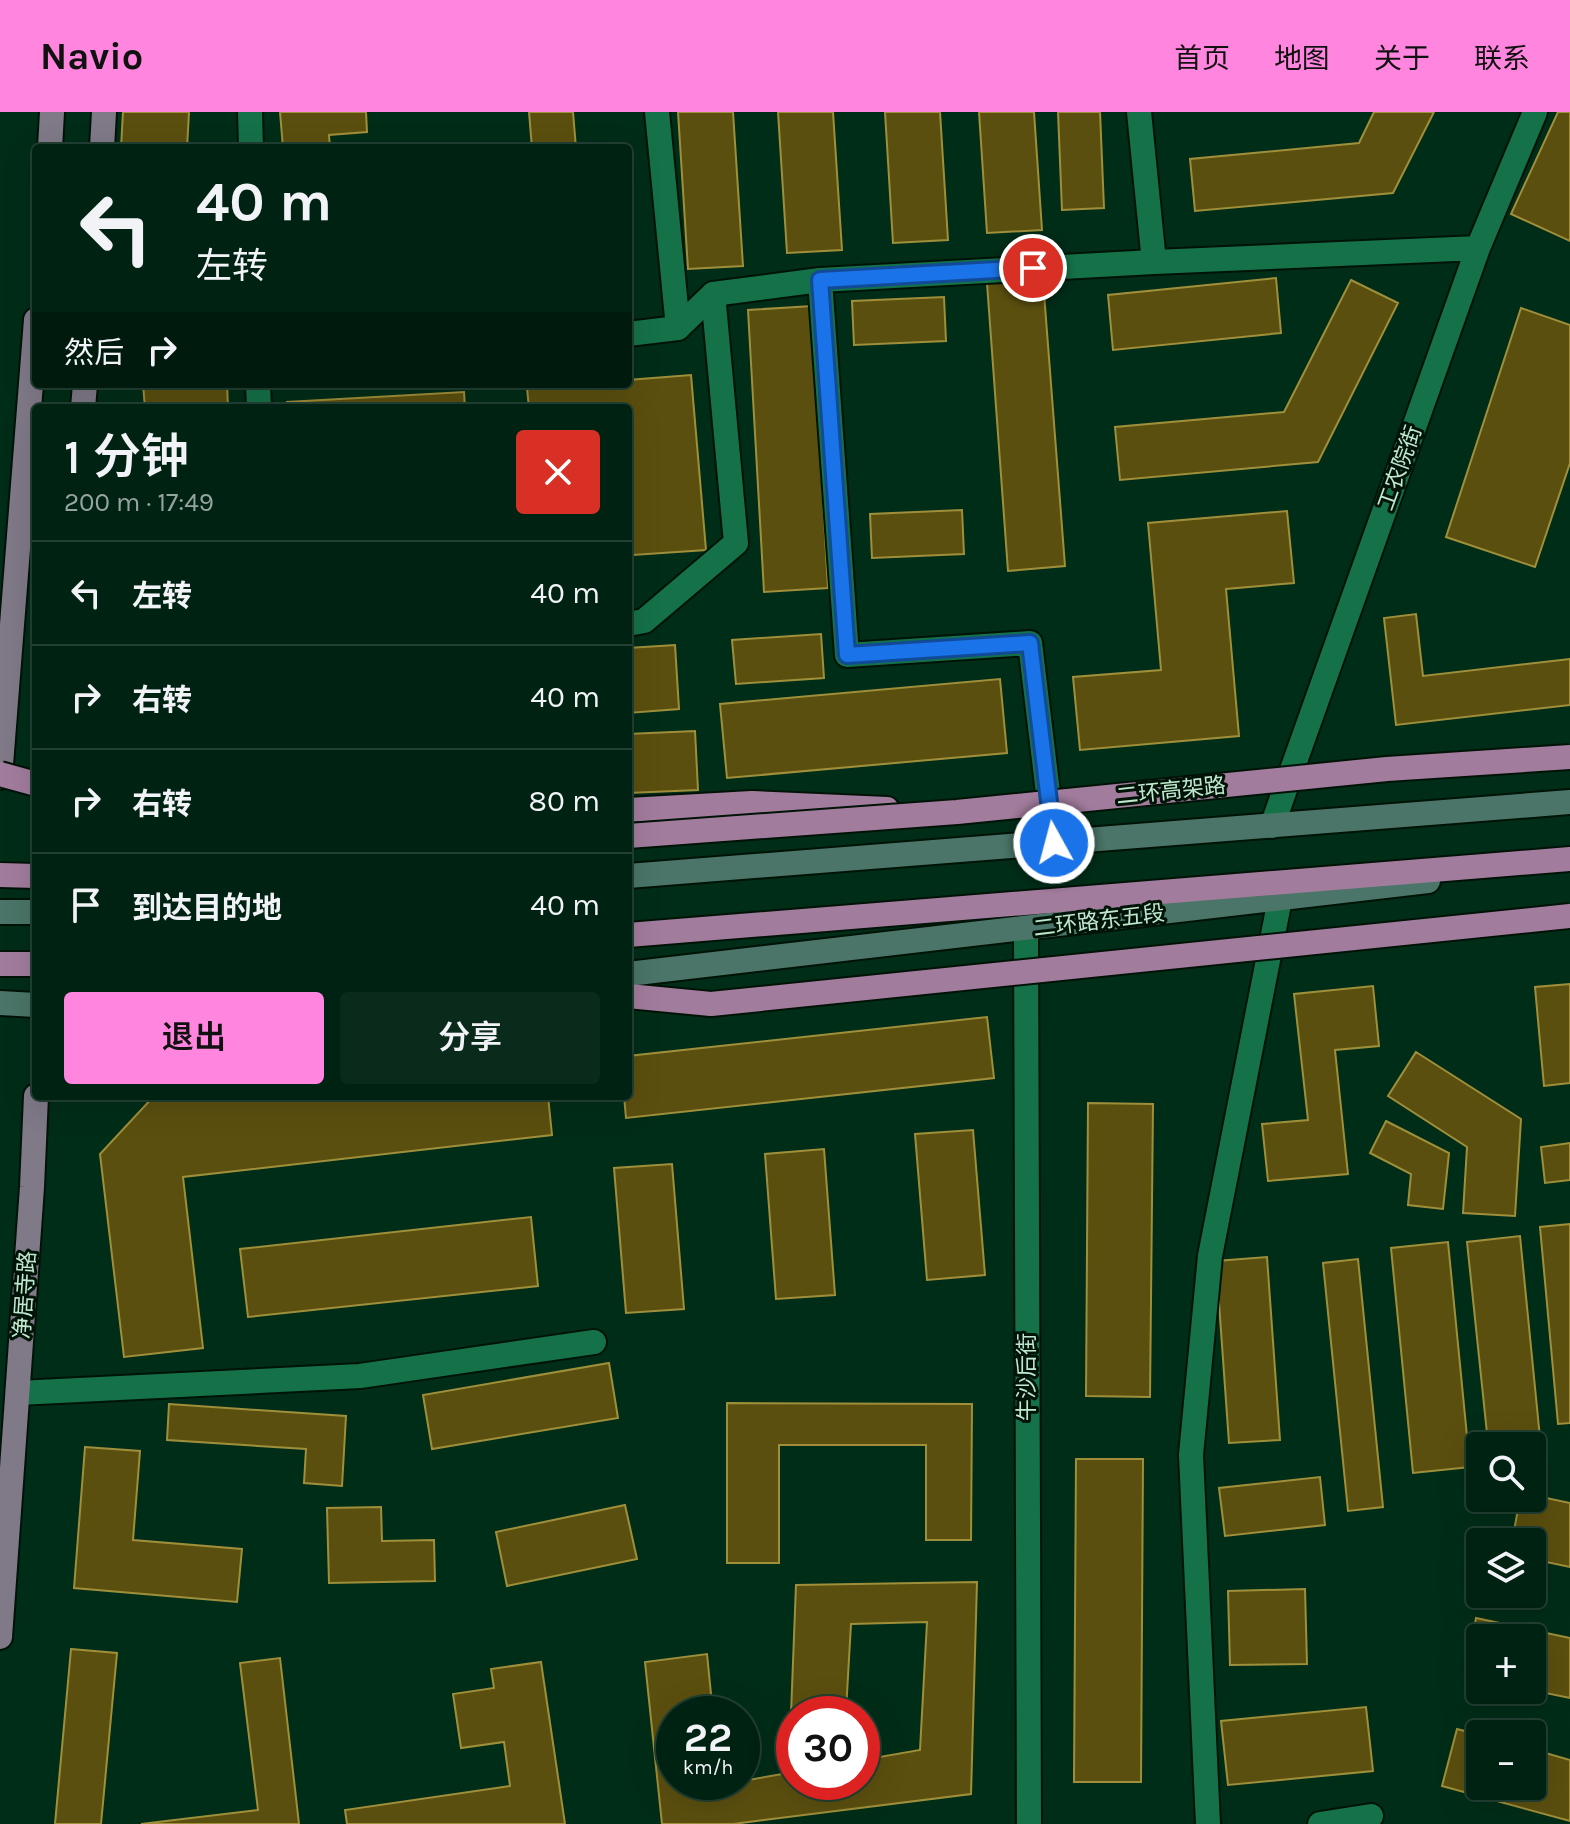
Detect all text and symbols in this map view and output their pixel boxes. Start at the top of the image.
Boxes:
text: Navio [40,34,143,79]
text: 首页 [1174,42,1230,75]
text: 地图 [1274,42,1330,75]
text: 关于 [1374,42,1430,75]
text: 联系 [1474,42,1530,75]
text: 40 m [196,169,332,234]
icon: left [64,176,168,280]
pin [999,234,1067,302]
text: 左转 [196,245,268,287]
icon: arrive [1011,246,1055,290]
icon: right [140,328,184,372]
text: 然后 [64,335,124,371]
street label: 工农院街 [1373,422,1427,514]
text: 1 分钟 [64,429,189,485]
button: close [516,430,600,514]
text: 200 m · 17:49 [64,487,214,518]
icon: left [64,571,108,615]
text: 40 m [530,575,600,611]
text: 左转 [132,578,192,614]
icon: right [64,675,108,719]
text: 40 m [530,679,600,715]
text: 右转 [132,682,192,718]
street label: 二环高架路 [1115,772,1227,810]
icon: right [64,779,108,823]
text: 80 m [529,783,600,819]
text: 右转 [132,786,192,822]
position arrow [1012,801,1096,885]
icon: arrive [64,883,108,927]
text: 40 m [530,887,600,923]
text: 到达目的地 [132,890,282,926]
street label: 二环路东五段 [1032,900,1166,942]
button: 退出 [64,992,324,1084]
button: 分享 [340,992,600,1084]
street label: 净居寺路 [9,1250,41,1340]
street label: 牛沙后街 [1014,1333,1040,1421]
map controls [1466,1432,1546,1800]
button: search [1466,1432,1546,1512]
button: layers [1466,1528,1546,1608]
button: + [1466,1624,1546,1704]
speed limit sign: 30 [776,1696,880,1800]
text: 22 [684,1714,732,1761]
button: − [1466,1720,1546,1800]
text: km/h [683,1756,733,1779]

